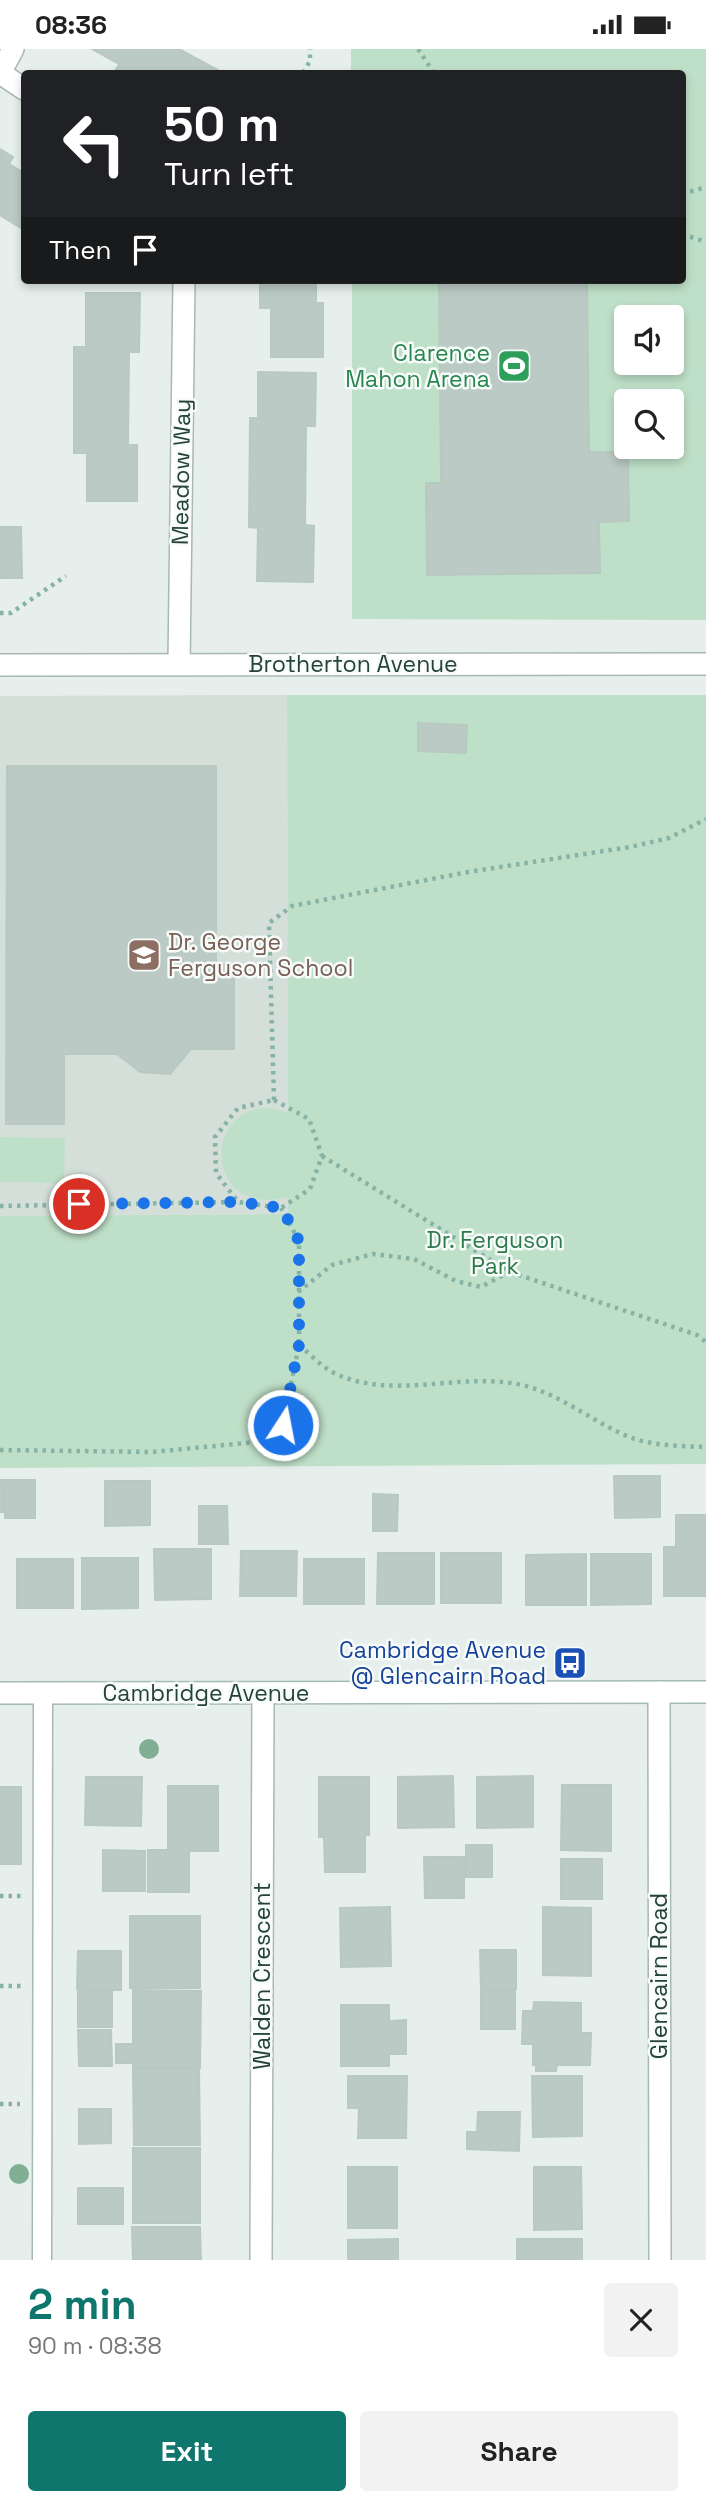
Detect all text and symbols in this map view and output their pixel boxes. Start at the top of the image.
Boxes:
text: 08:36 [35,8,107,42]
text: 50 m [164,93,279,155]
icon: left [49,98,140,189]
text: Turn left [164,154,294,194]
icon: arrive [126,231,164,269]
text: Then [49,233,112,267]
map controls [614,305,684,459]
button: sound [614,305,684,375]
place label: Clarence Mahon Arena [345,338,490,394]
sports icon: Clarence Mahon Arena [495,347,533,385]
button: search [614,389,684,459]
street label: Meadow Way [165,399,197,545]
street label: Brotherton Avenue [248,649,458,679]
place label: Dr. George Ferguson School [168,927,353,983]
school or university icon: Dr. George Ferguson School [125,936,163,974]
pin [49,1174,109,1234]
icon: arrive [60,1185,98,1223]
park label: Dr. Ferguson Park [427,1225,563,1281]
position arrow [246,1388,320,1462]
place label: Cambridge Avenue @ Glencairn Road [339,1635,546,1691]
bus stop icon: Cambridge Avenue @ Glencairn Road [551,1644,589,1682]
street label: Cambridge Avenue [103,1678,309,1708]
street label: Walden Crescent [247,1882,277,2070]
street label: Glencairn Road [644,1893,674,2059]
text: 2 min [28,2278,137,2331]
button: close [604,2283,678,2357]
text: 90 m · 08:38 [28,2331,162,2361]
button: Exit [28,2411,346,2491]
button: Share [360,2411,678,2491]

